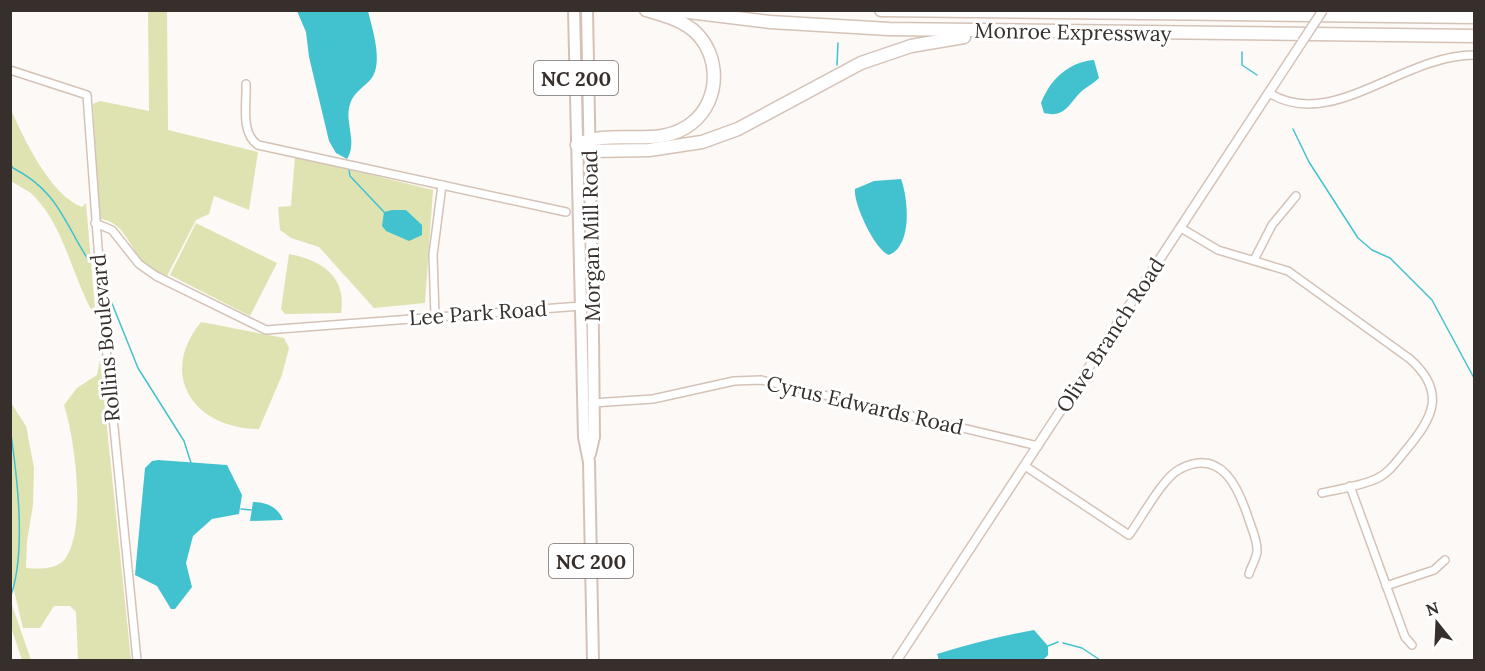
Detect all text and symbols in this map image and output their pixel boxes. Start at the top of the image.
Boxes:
street label: Monroe Expressway [974,17,1172,47]
road number: NC 200 [534,61,618,95]
street label: Morgan Mill Road [576,150,606,322]
street label: Rollins Boulevard [84,253,126,423]
street label: Olive Branch Road [1050,253,1170,417]
street label: Lee Park Road [408,295,548,331]
street label: Cyrus Edwards Road [764,369,966,441]
road number: NC 200 [549,544,633,578]
north arrow [1407,593,1467,653]
text: N [1423,597,1441,620]

